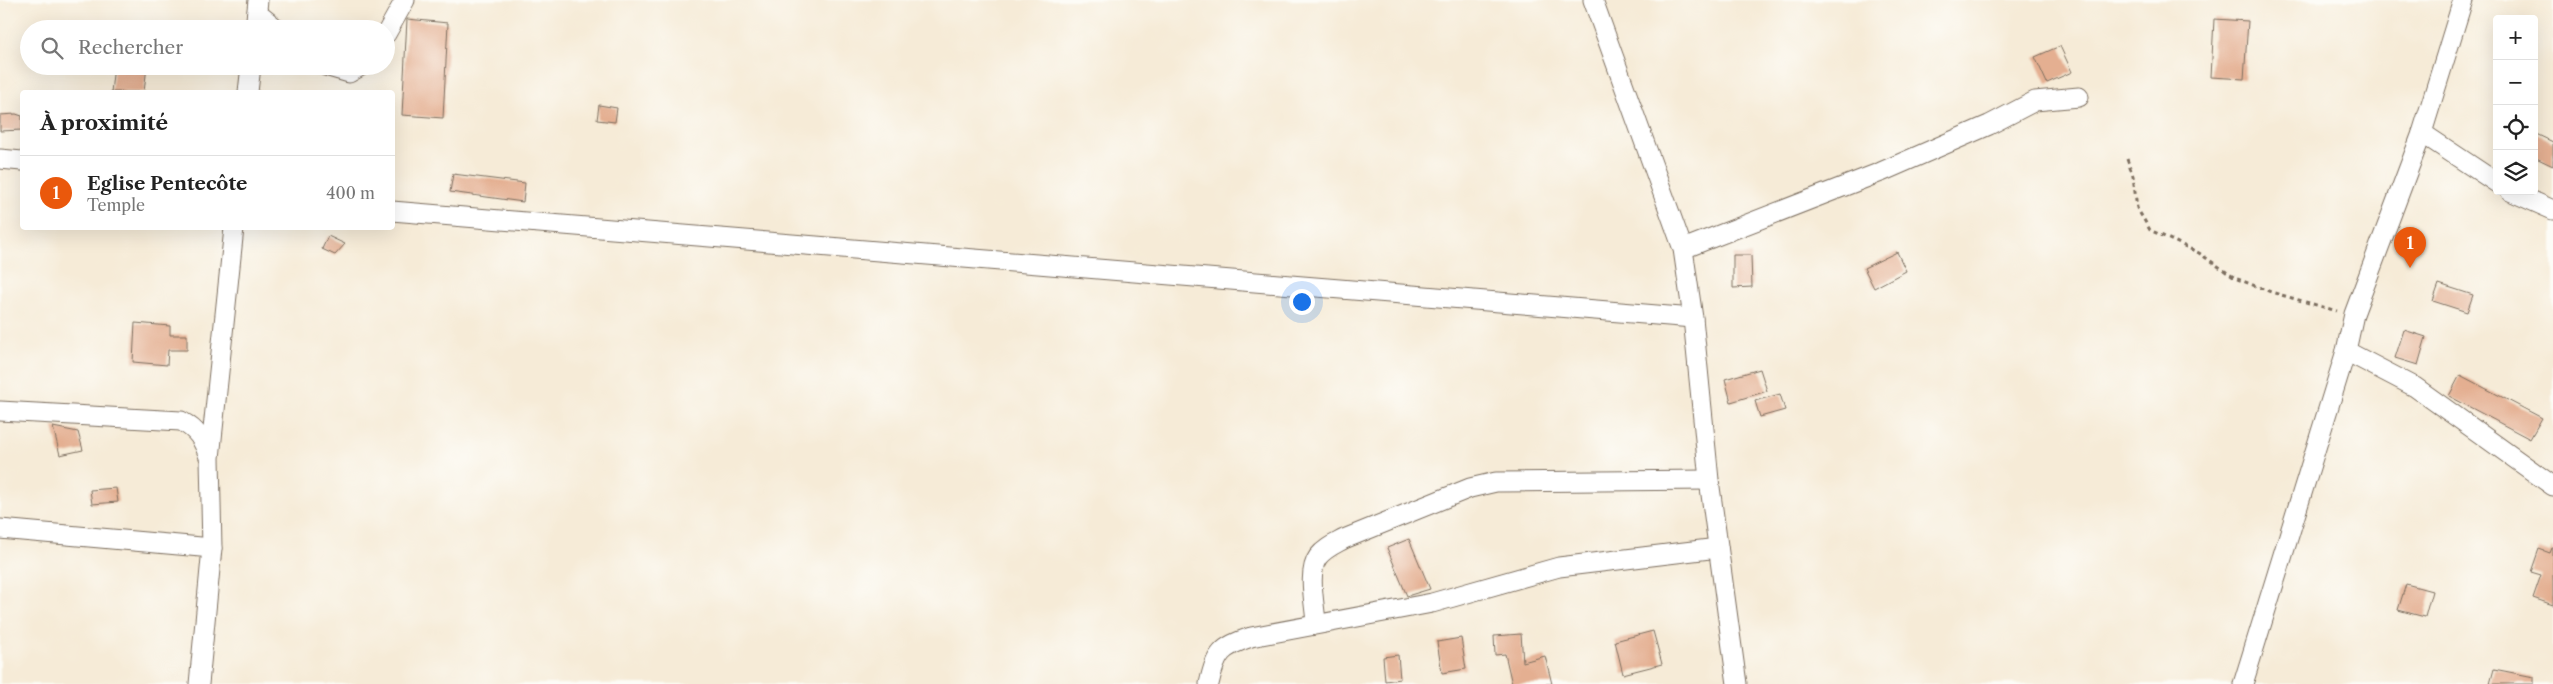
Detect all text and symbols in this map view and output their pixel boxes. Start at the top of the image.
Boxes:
map controls [2493,15,2538,195]
button: + [2493,15,2538,60]
search box [20,20,395,75]
icon: search [38,34,66,62]
text: Rechercher [78,36,183,59]
button: − [2493,60,2538,105]
button: locate [2493,105,2538,150]
text: À proximité [40,110,168,135]
button: layers [2493,150,2538,195]
text: Eglise Pentecôte [87,172,247,195]
text: 1 [52,183,60,203]
text: 400 m [326,183,375,203]
text: Temple [87,195,145,215]
pin: 1 [2394,227,2426,268]
your location [1289,289,1315,315]

